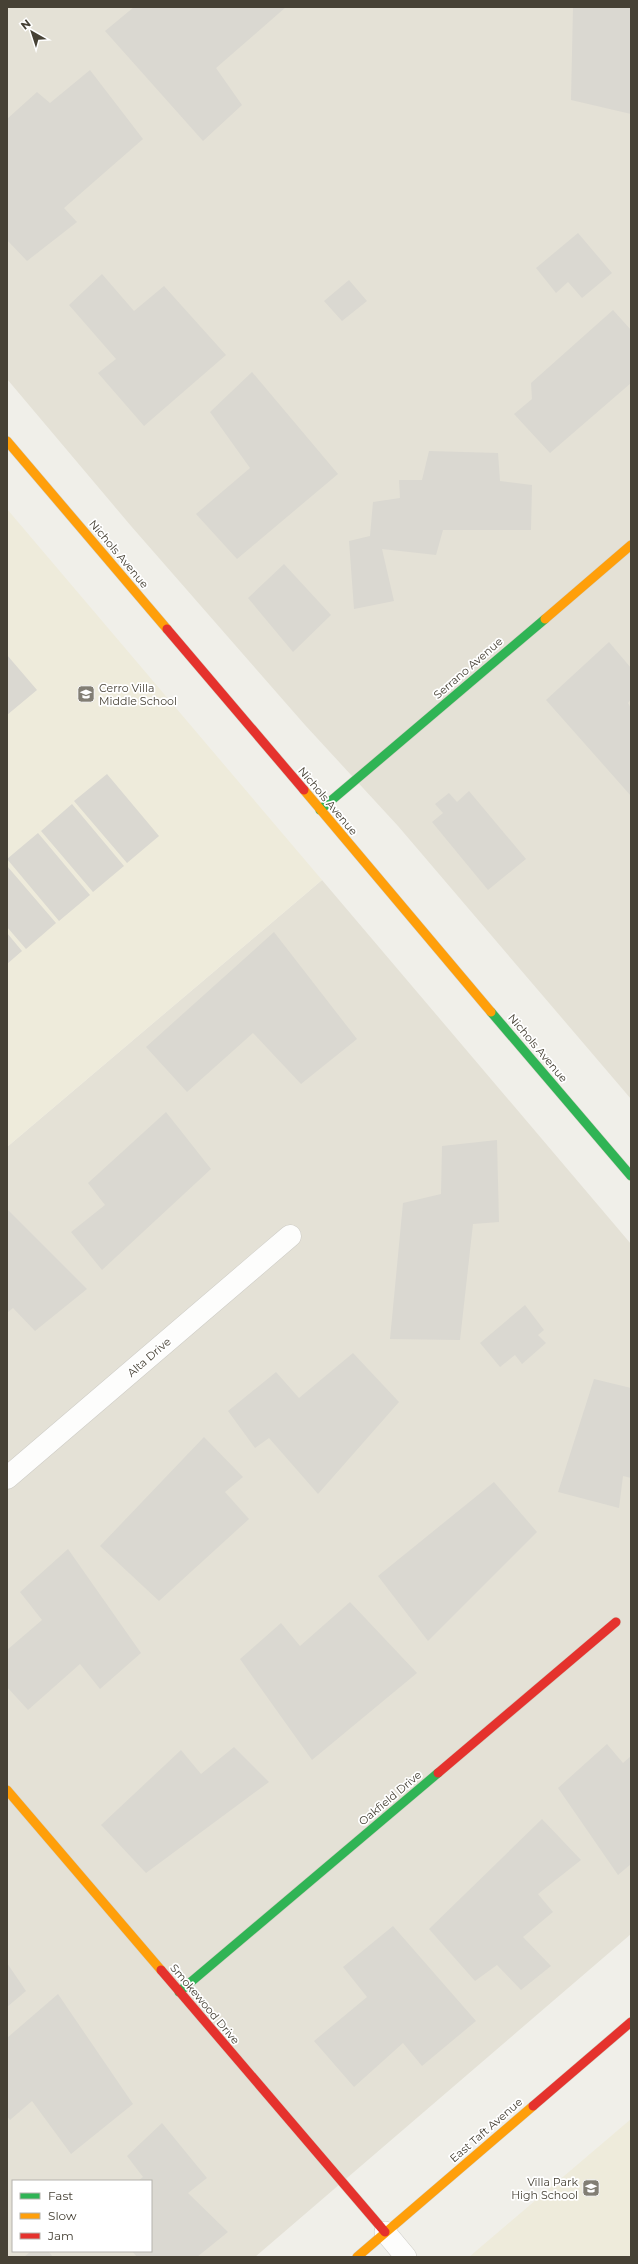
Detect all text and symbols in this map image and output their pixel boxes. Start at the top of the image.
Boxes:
north arrow [12,12,52,52]
text: N [18,16,34,32]
street label: Nichols Avenue [86,517,152,591]
street label: Serrano Avenue [431,634,506,702]
place label: Cerro Villa Middle School [99,681,177,708]
school or university icon: Cerro Villa Middle School [76,684,96,704]
street label: Nichols Avenue [295,764,361,838]
street label: Nichols Avenue [505,1011,571,1085]
street label: Alta Drive [124,1334,174,1380]
street label: Oakfield Drive [356,1767,425,1828]
street label: Smokewood Drive [167,1961,243,2047]
street label: East Taft Avenue [447,2094,525,2165]
place label: Villa Park High School [511,2175,578,2202]
school or university icon: Villa Park High School [581,2178,601,2198]
legend [12,2180,152,2252]
text: Fast [48,2188,73,2203]
text: Slow [48,2208,77,2223]
text: Jam [47,2228,74,2243]

